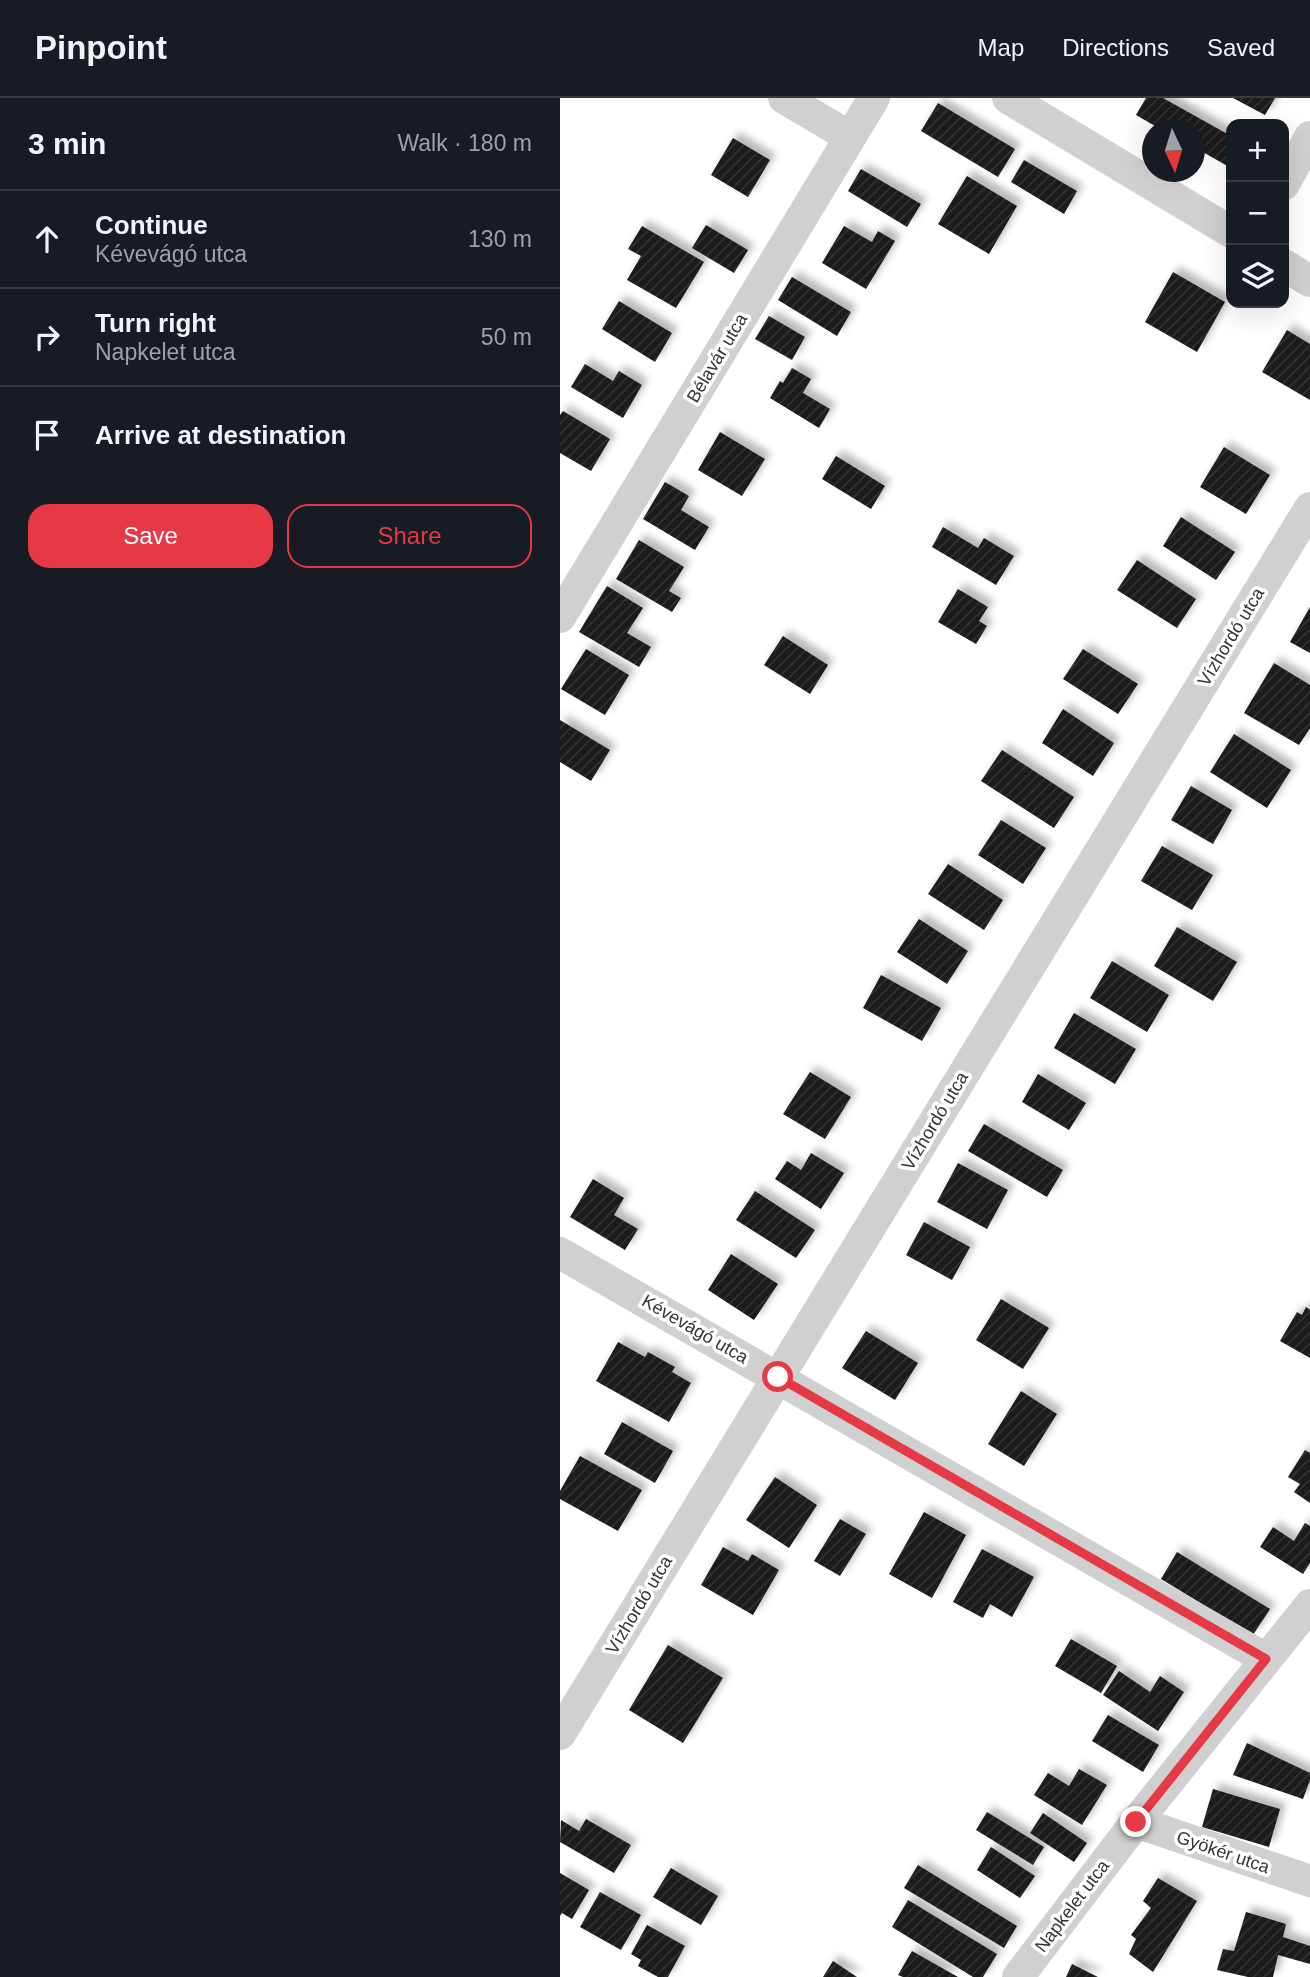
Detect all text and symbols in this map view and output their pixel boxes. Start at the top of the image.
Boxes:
text: Pinpoint [35,29,167,66]
text: Map [978,34,1024,61]
text: Directions [1062,34,1169,61]
text: Saved [1207,34,1275,61]
north arrow [1142,119,1205,182]
map controls [1226,119,1289,308]
button: + [1226,119,1289,182]
text: 3 min [28,127,106,160]
text: Walk · 180 m [397,130,532,156]
button: − [1226,182,1289,245]
text: Continue [95,210,208,240]
icon: ahead [28,220,66,258]
text: 130 m [468,226,532,252]
text: Kévevágó utca [95,241,247,267]
button: layers [1226,245,1289,308]
text: Turn right [95,308,216,338]
street label: Bélavár utca [683,309,752,406]
icon: right [28,318,66,356]
text: 50 m [481,324,532,350]
text: Napkelet utca [95,339,236,365]
icon: arrive [28,416,66,454]
text: Arrive at destination [95,420,346,450]
button: Save [28,504,273,568]
button: Share [287,504,532,568]
street label: Vízhordó utca [1194,583,1269,690]
street label: Vízhordó utca [898,1067,973,1174]
street label: Kévevágó utca [638,1291,752,1368]
route start [762,1361,793,1392]
street label: Vízhordó utca [602,1551,677,1658]
route end [1120,1806,1151,1837]
street label: Gyökér utca [1174,1827,1273,1878]
street label: Napkelet utca [1031,1855,1114,1956]

